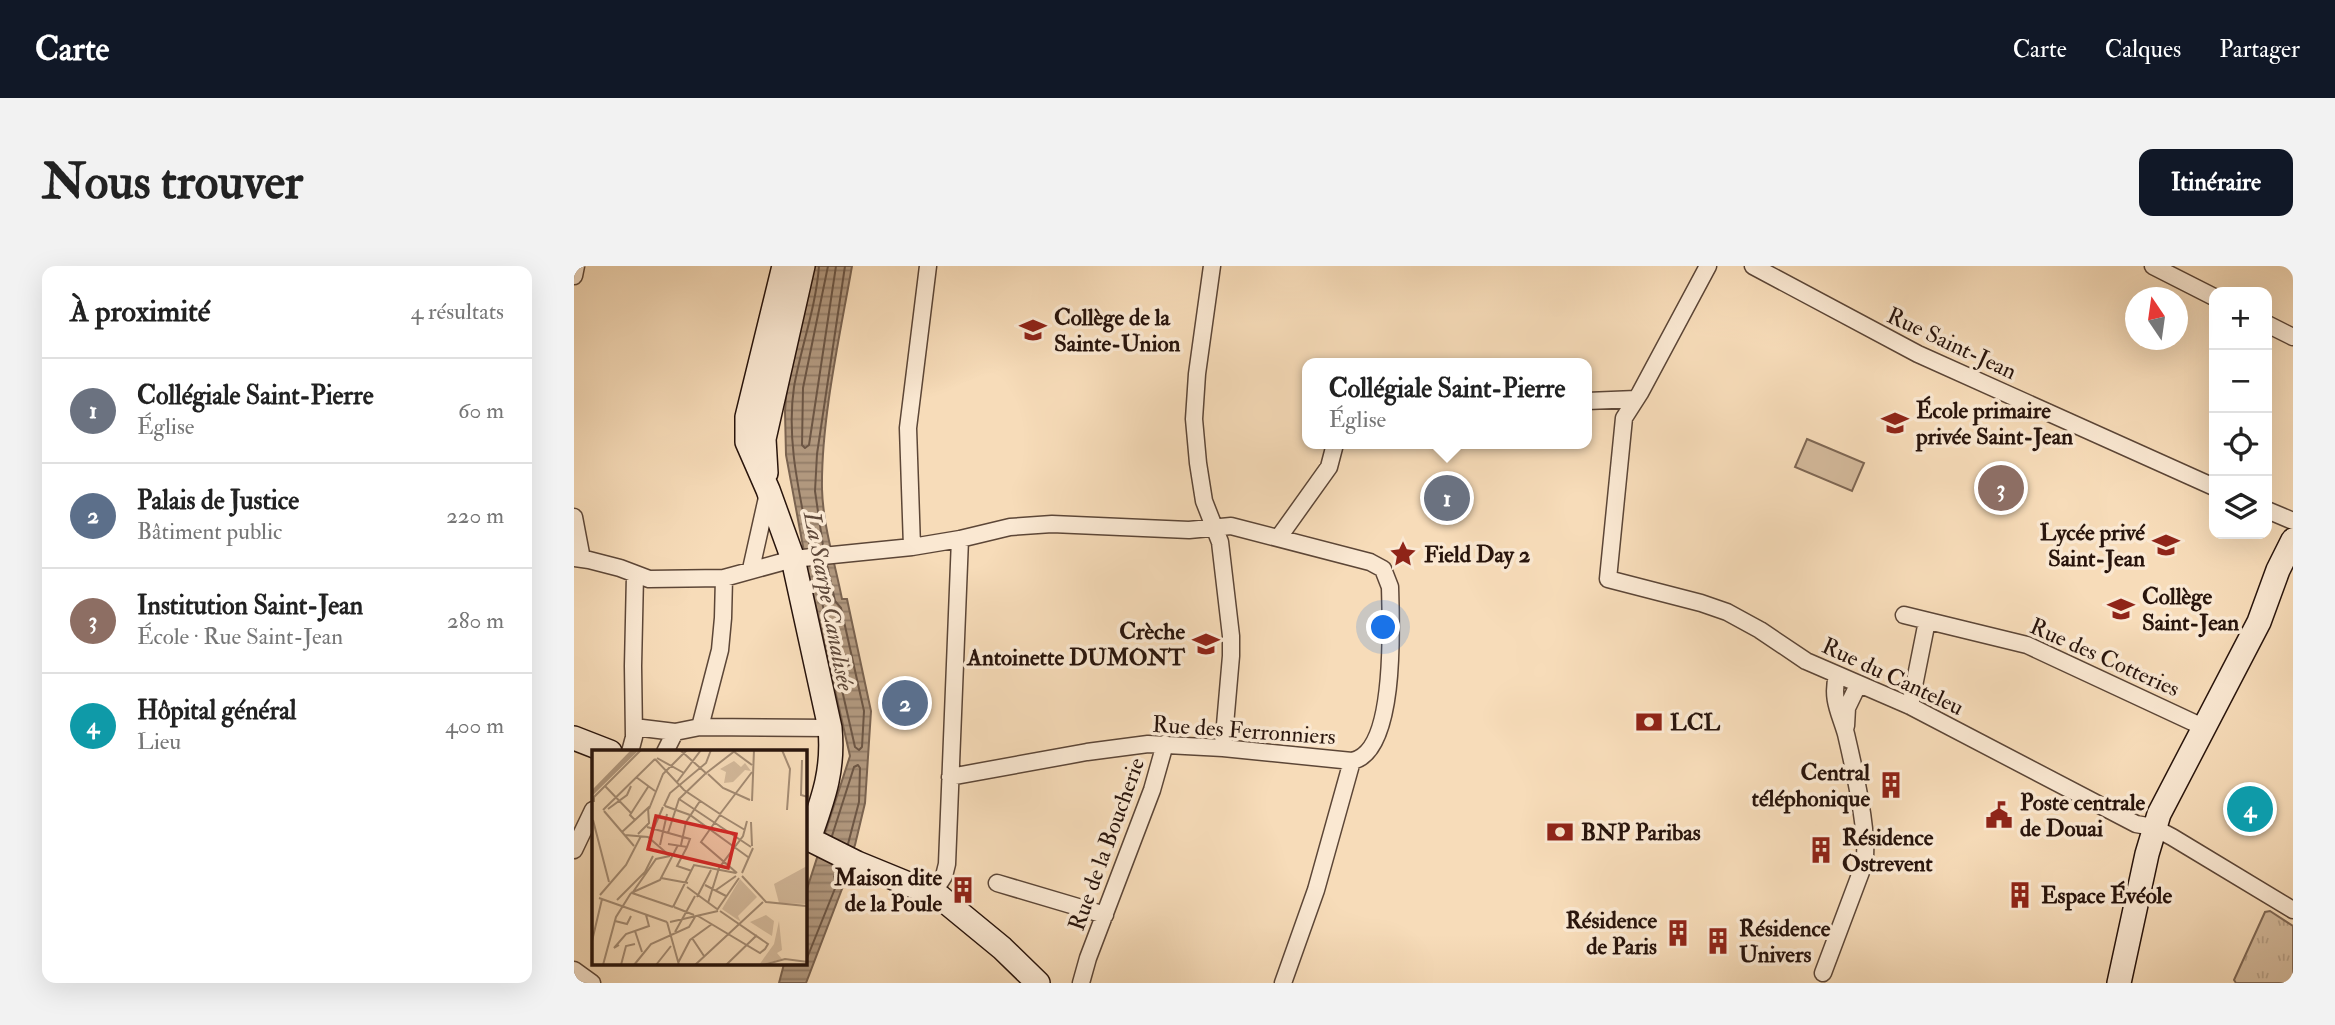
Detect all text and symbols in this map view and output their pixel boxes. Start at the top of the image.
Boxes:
text: Carte [35,29,109,70]
text: Carte [2013,34,2067,65]
text: Calques [2105,34,2181,65]
text: Partager [2219,34,2300,65]
button: Itinéraire [2139,149,2293,216]
text: Nous trouver [42,152,303,213]
north arrow [2125,287,2188,350]
map controls [2209,287,2272,539]
button: + [2209,287,2272,350]
text: À proximité [70,293,210,330]
text: 4 résultats [411,297,504,326]
street label: Rue Saint-Jean [1882,301,2021,386]
place label: Collège de la Sainte-Union [1054,303,1181,358]
school or university icon: Collège de la Sainte-Union [1018,315,1048,345]
button: − [2209,350,2272,413]
popup [1302,358,1592,449]
text: Collégiale Saint-Pierre [1329,373,1565,405]
text: Collégiale Saint-Pierre [137,380,374,412]
place label: École primaire privée Saint-Jean [1915,395,2073,452]
text: 1 [89,396,97,425]
text: 60 m [458,396,504,425]
text: Église [1329,405,1386,434]
school or university icon: École primaire privée Saint-Jean [1880,408,1910,438]
text: Église [137,412,194,441]
button: locate [2209,413,2272,476]
pin: 3 [1978,462,2024,514]
pin: 1 [1424,472,1470,524]
button: layers [2209,476,2272,539]
text: Palais de Justice [137,485,299,517]
text: 2 [87,501,99,530]
text: 220 m [446,501,504,530]
water label: La Scarpe Canalisée [796,508,861,694]
text: Bâtiment public [137,517,282,546]
place label: Lycée privé Saint-Jean [2040,518,2146,574]
school or university icon: Lycée privé Saint-Jean [2151,530,2181,560]
place icon: Field Day 2 [1388,539,1418,569]
place label: Field Day 2 [1424,540,1531,570]
place label: Collège Saint-Jean [2142,582,2239,638]
text: Institution Saint-Jean [137,590,363,622]
school or university icon: Collège Saint-Jean [2106,594,2136,624]
text: 3 [89,606,97,635]
text: 280 m [447,606,504,635]
your location [1366,610,1400,644]
street label: Rue des Cotteries [2025,612,2184,703]
place label: Crèche Antoinette DUMONT [966,617,1186,672]
text: École · Rue Saint-Jean [137,622,343,651]
school or university icon: Crèche Antoinette DUMONT [1191,629,1221,659]
street label: Rue du Canteleu [1817,631,1968,722]
pin: 2 [882,677,928,729]
text: Hôpital général [137,695,297,727]
bank icon: LCL [1634,707,1664,737]
place label: LCL [1670,708,1721,737]
street label: Rue des Ferronniers [1151,710,1337,751]
text: 4 [87,711,99,740]
text: 400 m [445,711,504,740]
text: Lieu [137,727,181,756]
inset map [592,750,807,965]
street label: Rue de la Boucherie [1062,753,1151,935]
place label: Central téléphonique [1752,758,1871,814]
building icon: Central téléphonique [1876,770,1906,800]
pin: 4 [2227,783,2273,835]
place label: Poste centrale de Douai [2020,788,2146,843]
public building icon: Poste centrale de Douai [1984,800,2014,830]
bank icon: BNP Paribas [1545,817,1575,847]
place label: BNP Paribas [1581,818,1701,847]
place label: Résidence Ostrevent [1842,823,1934,878]
building icon: Résidence Ostrevent [1806,835,1836,865]
place label: Maison dite de la Poule [833,863,942,918]
building icon: Maison dite de la Poule [948,875,978,905]
building icon: Espace Évéole [2005,880,2035,910]
place label: Espace Évéole [2041,880,2172,911]
place label: Résidence de Paris [1566,906,1657,961]
place label: Résidence Univers [1739,914,1831,969]
building icon: Résidence de Paris [1663,918,1693,948]
building icon: Résidence Univers [1703,926,1733,956]

